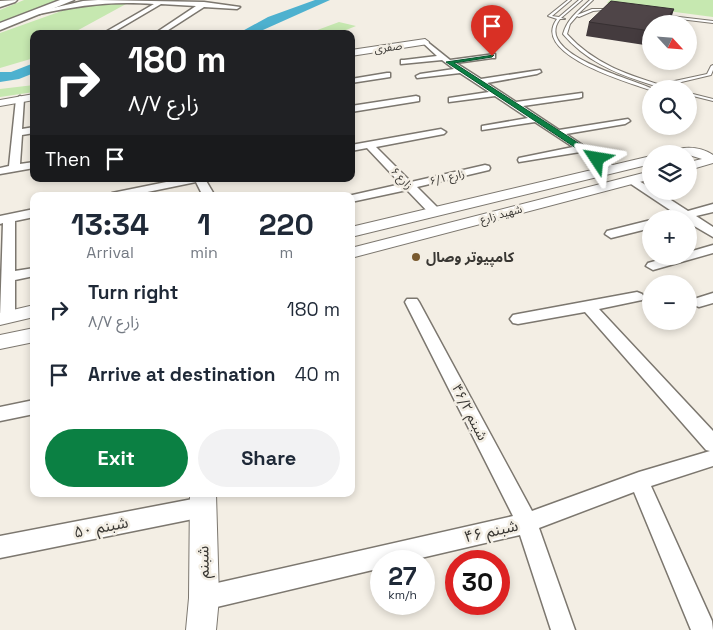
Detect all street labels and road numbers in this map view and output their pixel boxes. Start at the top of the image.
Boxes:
street label: صفری [373,38,403,56]
street label: ۶ زارع [388,164,416,193]
street label: ۶/۱ زارع [428,166,466,189]
street label: شهید زارع [478,202,524,227]
street label: ۴۶/۲ شبنم [446,381,492,444]
street label: ۵۰ شبنم [72,511,130,545]
street label: ۴۶ شبنم [462,515,521,549]
street label: شبنم [192,546,216,578]

